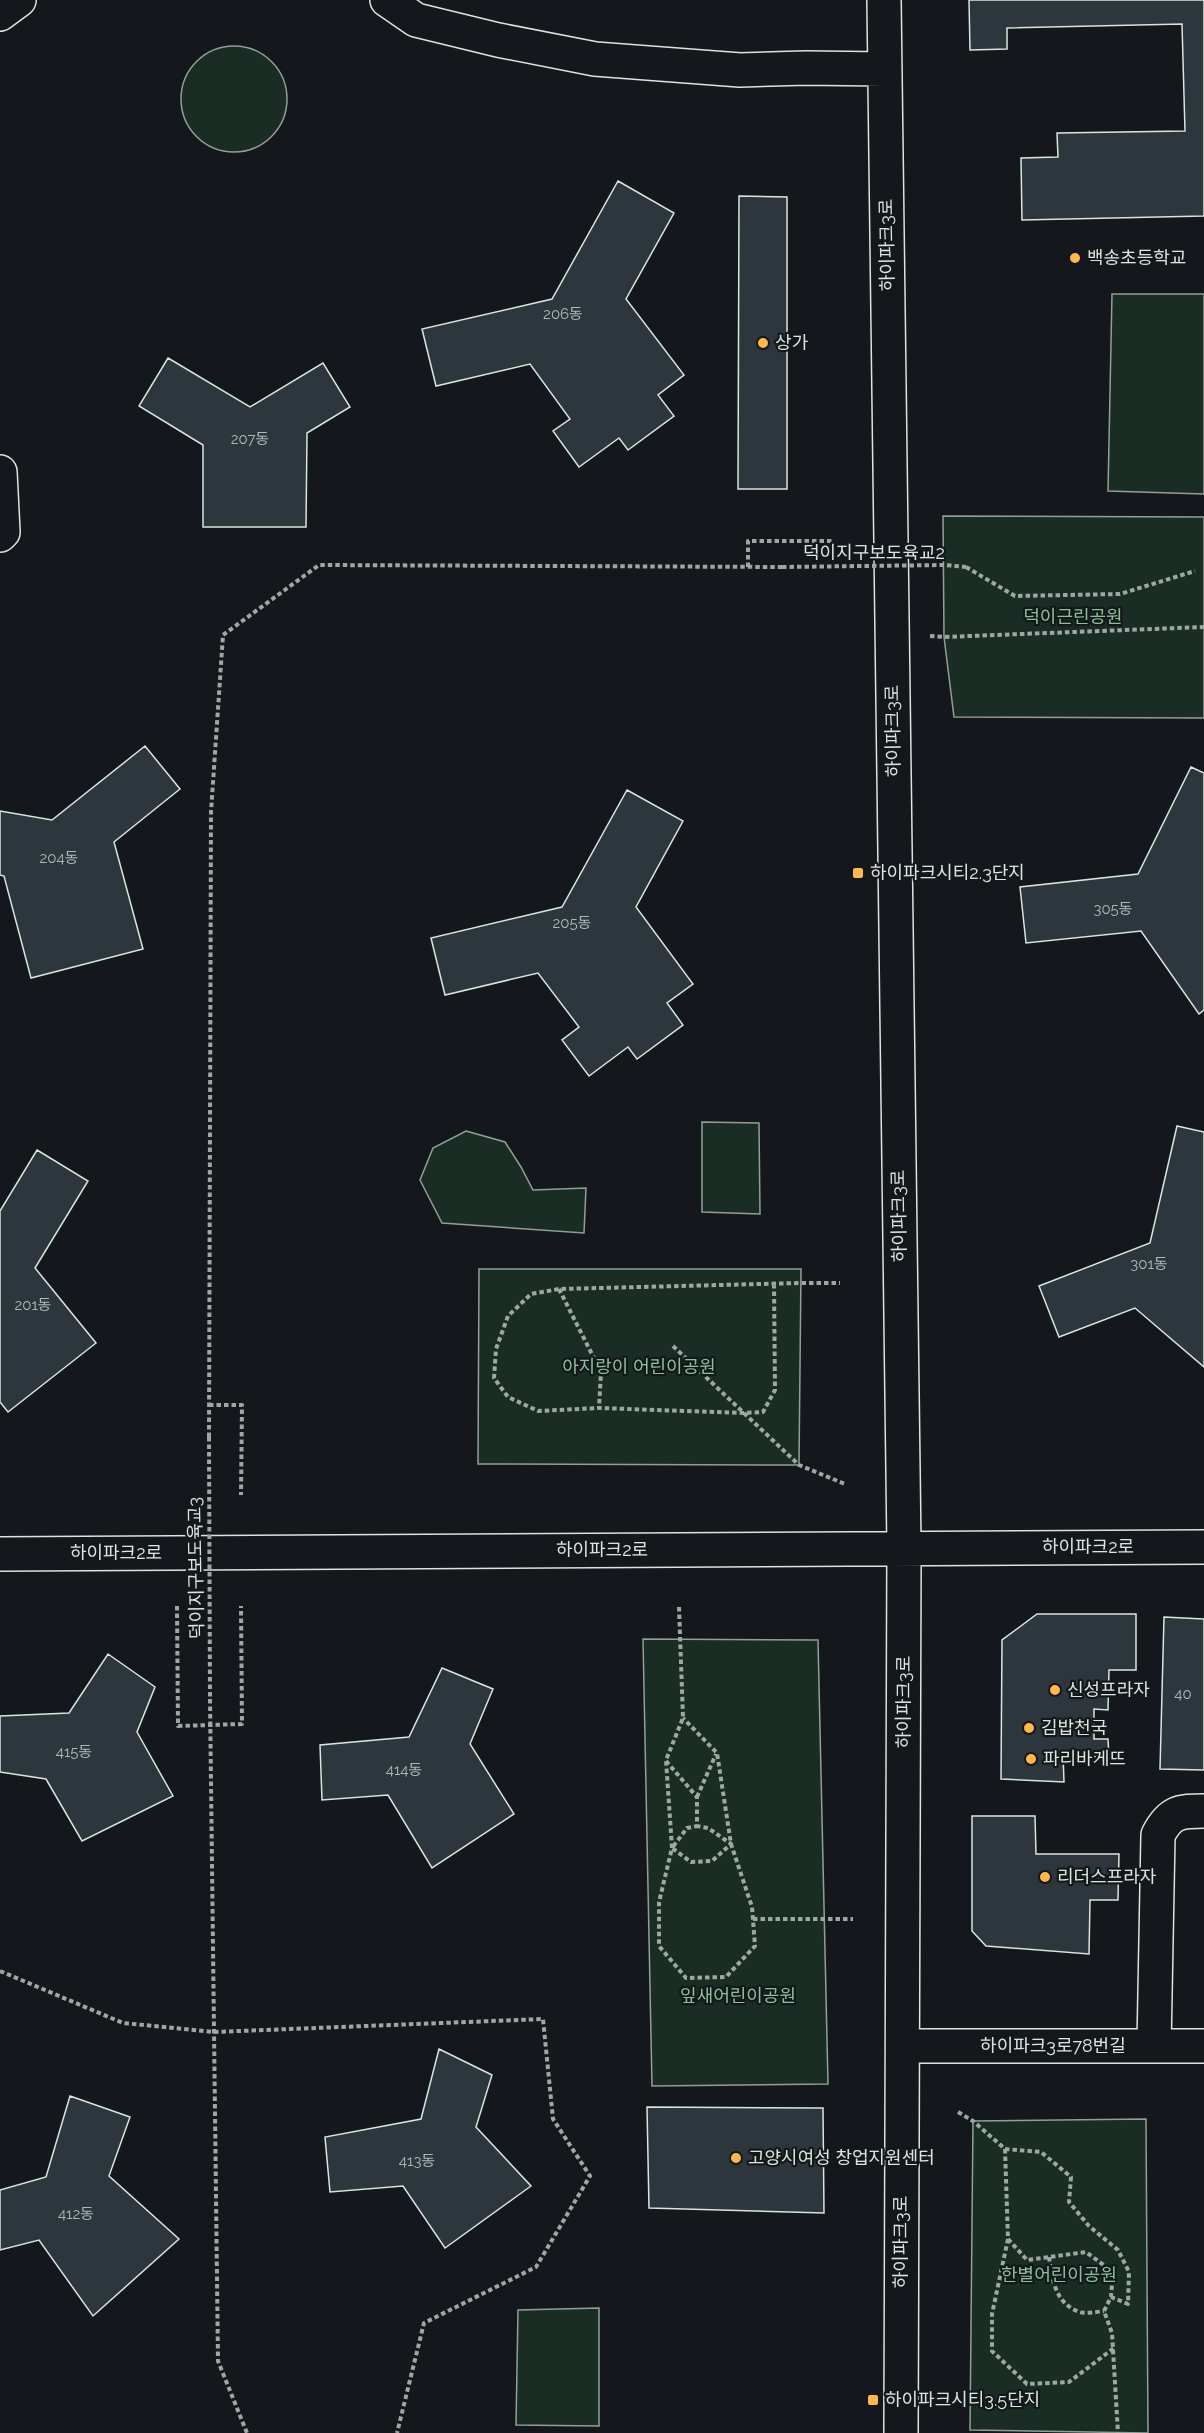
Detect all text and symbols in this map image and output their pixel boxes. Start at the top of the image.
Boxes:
street label: 하이파크3로 [875,199,898,291]
place label: 백송초등학교 [1087,247,1186,268]
marker: 백송초등학교 [1068,251,1082,265]
house number: 206동 [543,305,583,323]
place label: 상가 [775,332,809,353]
marker: 상가 [756,336,770,350]
house number: 207동 [231,430,269,448]
street label: 덕이지구보도육교2 [803,542,945,563]
park label: 덕이근린공원 [1023,606,1123,627]
street label: 하이파크3로 [881,685,904,777]
house number: 204동 [40,849,79,867]
place label: 하이파크시티2.3단지 [870,862,1025,883]
marker: 하이파크시티2.3단지 [851,866,865,880]
house number: 305동 [1093,900,1133,918]
house number: 205동 [553,914,591,932]
street label: 하이파크3로 [887,1170,910,1262]
house number: 301동 [1130,1255,1168,1273]
house number: 201동 [14,1296,52,1314]
park label: 아지랑이 어린이공원 [562,1356,716,1377]
street label: 덕이지구보도육교3 [184,1497,207,1639]
street label: 하이파크2로 [1042,1536,1134,1557]
street label: 하이파크2로 [556,1539,648,1560]
street label: 하이파크2로 [70,1542,162,1563]
street label: 하이파크3로 [893,1656,914,1748]
place label: 신성프라자 [1067,1679,1150,1700]
marker: 신성프라자 [1048,1683,1062,1697]
house number: 40 [1174,1685,1192,1703]
place label: 김밥천국 [1041,1717,1107,1738]
marker: 김밥천국 [1022,1721,1036,1735]
house number: 415동 [56,1743,92,1761]
place label: 파리바게뜨 [1043,1748,1126,1769]
marker: 파리바게뜨 [1024,1752,1038,1766]
house number: 414동 [386,1761,422,1779]
place label: 리더스프라자 [1057,1866,1157,1887]
marker: 리더스프라자 [1038,1870,1052,1884]
park label: 잎새어린이공원 [680,1985,796,2006]
street label: 하이파크3로78번길 [980,2035,1126,2056]
place label: 고양시여성 창업지원센터 [748,2147,935,2168]
marker: 고양시여성 창업지원센터 [729,2151,743,2165]
house number: 413동 [399,2152,435,2170]
street label: 하이파크3로 [890,2196,911,2288]
house number: 412동 [58,2205,94,2223]
park label: 한별어린이공원 [1001,2264,1117,2285]
place label: 하이파크시티3.5단지 [885,2389,1040,2410]
marker: 하이파크시티3.5단지 [866,2393,880,2407]

